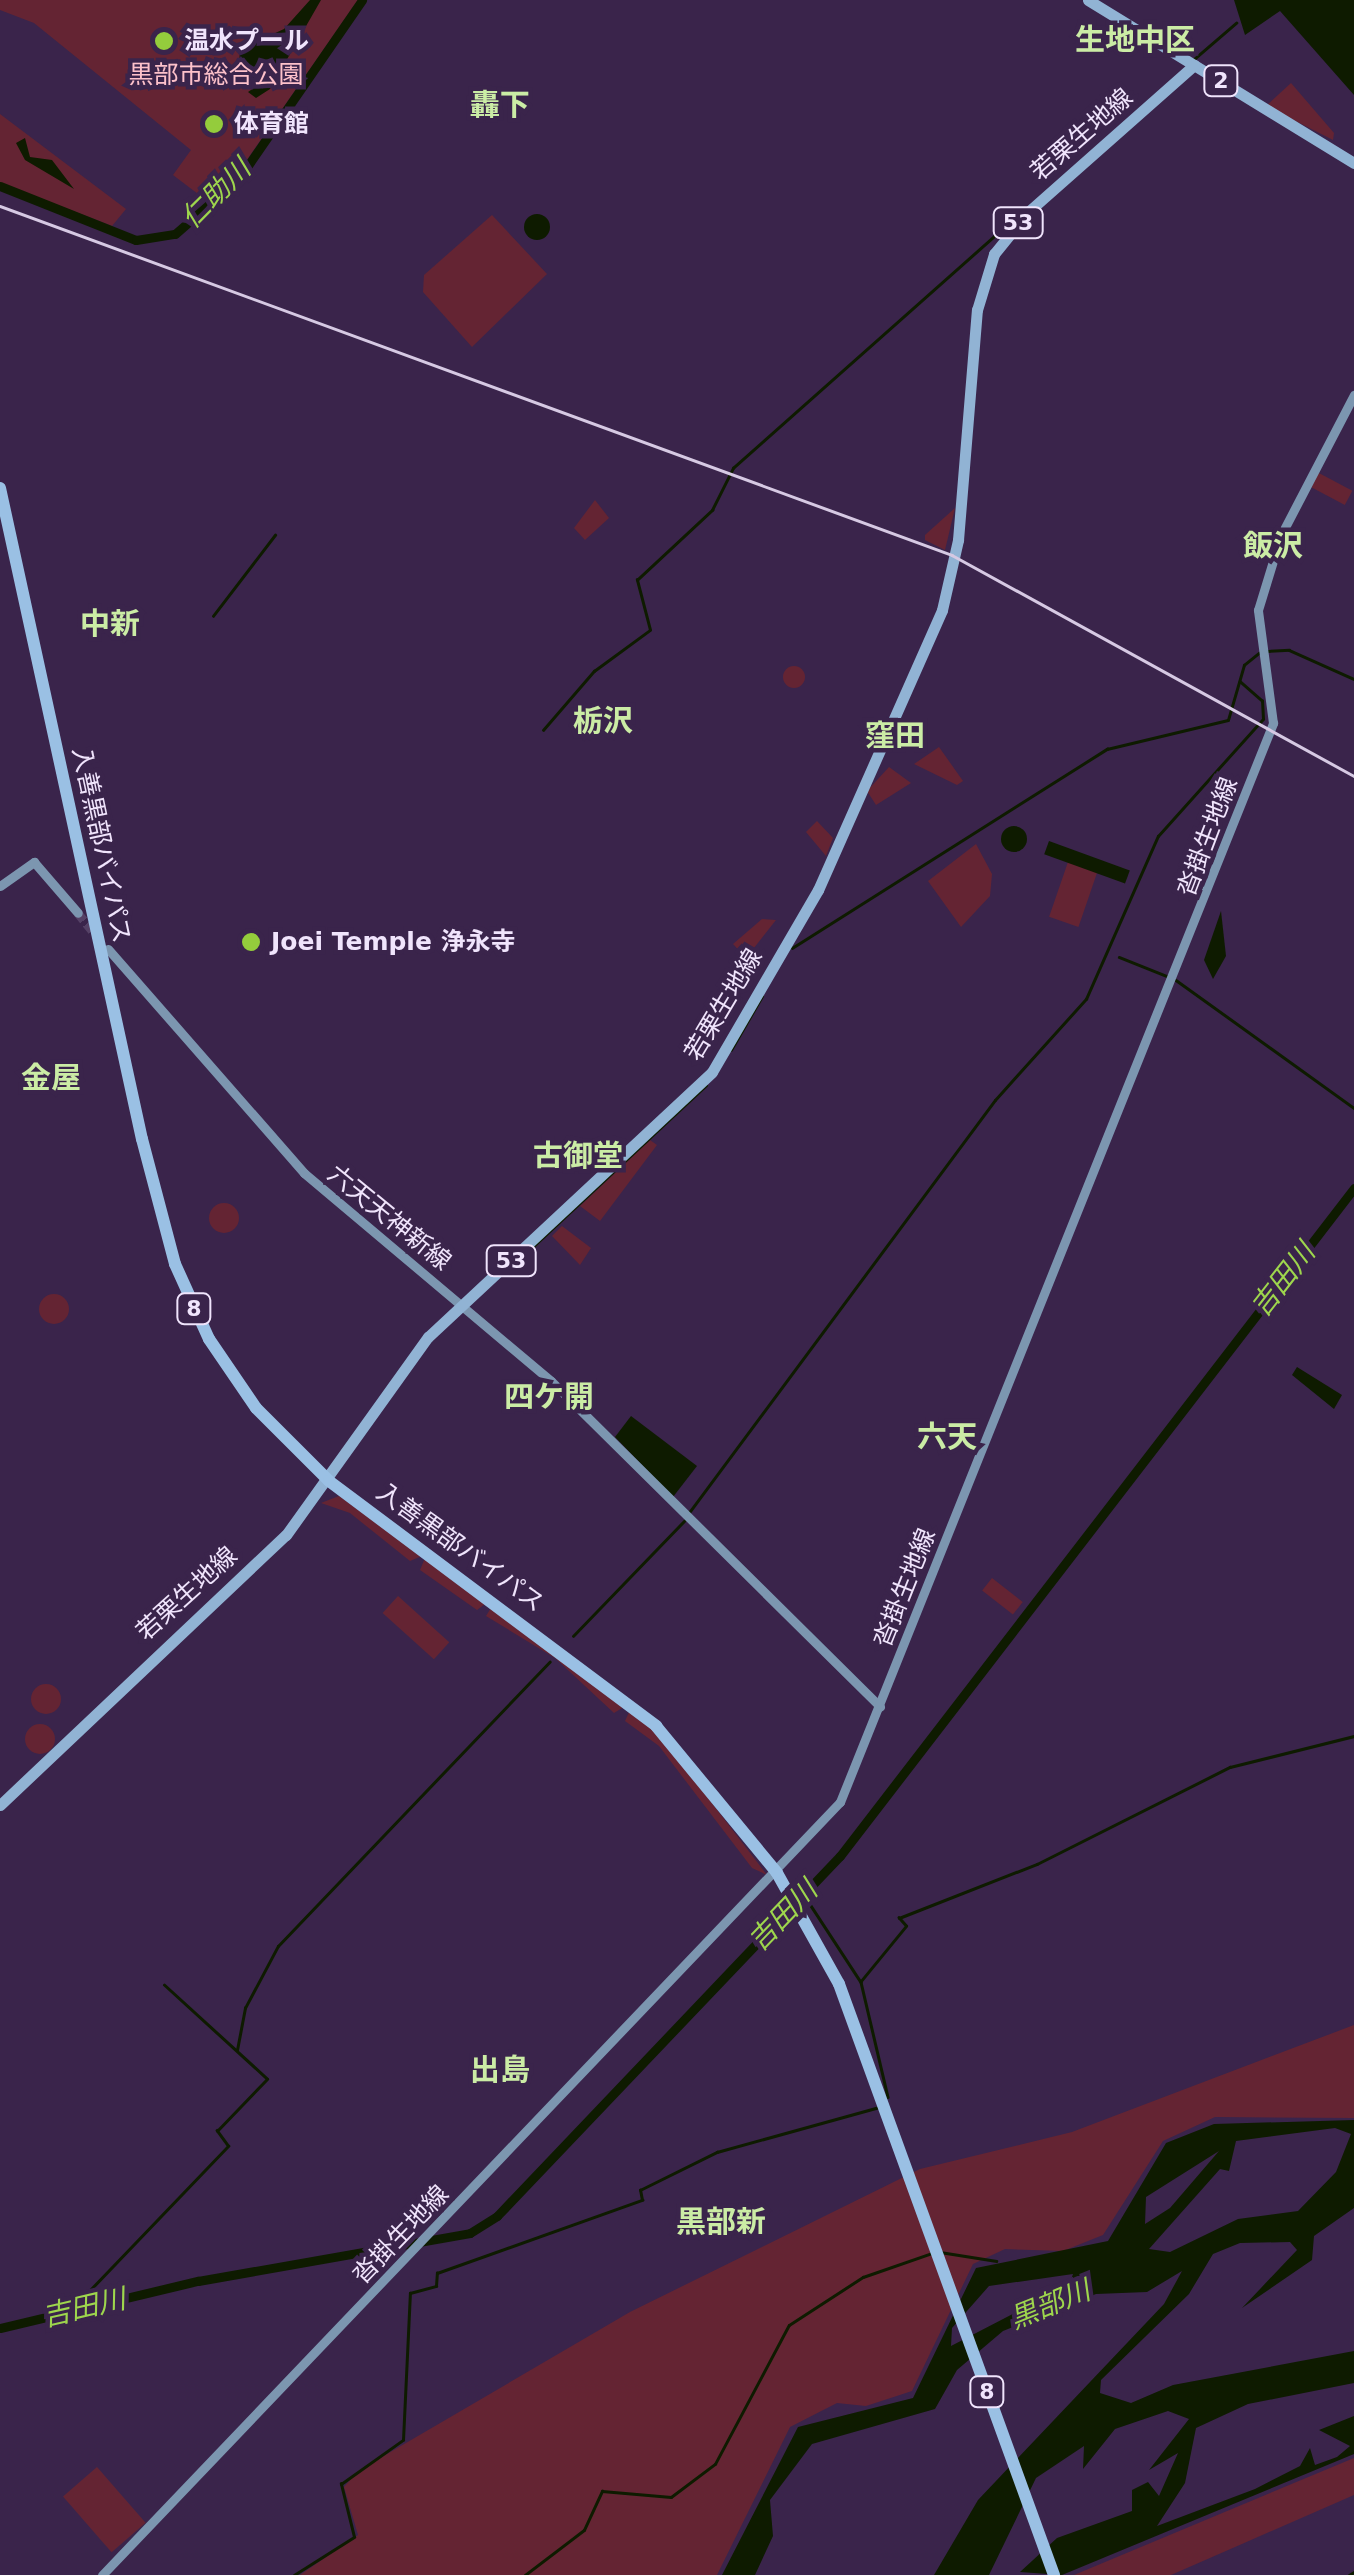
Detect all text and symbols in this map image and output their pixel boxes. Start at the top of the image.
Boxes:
district label: 生地中区 [1075,22,1195,58]
place label: 温水プール [184,26,309,56]
marker: 温水プール [153,30,175,52]
park label: 黒部市総合公園 [129,60,303,90]
road number: 2 [1201,64,1241,98]
street label: 若栗生地線 [1025,83,1139,187]
district label: 轟下 [470,87,530,123]
place label: 体育館 [234,109,309,139]
marker: 体育館 [203,113,225,135]
water label: 仁助川 [174,152,258,236]
road number: 53 [990,206,1046,240]
district label: 飯沢 [1243,528,1303,564]
district label: 中新 [80,606,140,642]
district label: 栃沢 [573,703,633,739]
district label: 窪田 [865,718,925,754]
street label: 入善黒部バイパス [66,744,136,946]
street label: 沓掛生地線 [1172,773,1244,901]
place label: Joei Temple 浄永寺 [271,927,516,957]
marker: Joei Temple 浄永寺 [240,931,262,953]
street label: 若栗生地線 [679,944,769,1066]
district label: 金屋 [21,1060,81,1096]
district label: 古御堂 [533,1138,623,1174]
street label: 六天天神新線 [321,1159,457,1277]
water label: 吉田川 [1244,1237,1322,1323]
road number: 53 [484,1244,538,1278]
road number: 8 [174,1292,214,1326]
district label: 四ケ開 [504,1379,594,1415]
district label: 六天 [917,1419,977,1455]
street label: 入善黒部バイパス [370,1477,550,1619]
street label: 沓掛生地線 [868,1524,942,1652]
street label: 若栗生地線 [131,1541,243,1647]
water label: 吉田川 [742,1874,824,1958]
district label: 出島 [470,2052,530,2088]
street label: 沓掛生地線 [347,2180,455,2290]
district label: 黒部新 [676,2204,766,2240]
water label: 黒部川 [1005,2274,1095,2336]
water label: 吉田川 [39,2282,129,2334]
road number: 8 [967,2375,1007,2409]

